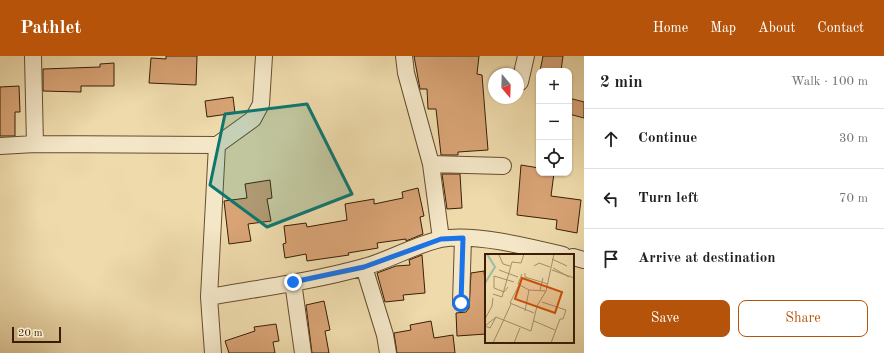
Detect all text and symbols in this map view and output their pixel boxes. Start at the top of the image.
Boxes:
text: Pathlet [20,19,81,38]
text: Home [653,21,688,35]
text: Map [710,21,736,35]
text: About [758,21,795,35]
text: Contact [817,21,864,35]
north arrow [488,68,524,104]
map controls [536,68,572,176]
button: + [536,68,572,104]
text: 2 min [600,74,643,91]
text: Walk · 100 m [791,75,868,88]
button: − [536,104,572,140]
icon: ahead [600,128,622,150]
text: Continue [638,131,697,146]
text: 30 m [839,132,868,145]
button: locate [536,140,572,176]
icon: left [600,188,622,210]
text: Turn left [638,191,698,206]
text: 70 m [839,192,868,205]
icon: arrive [600,248,622,270]
text: Arrive at destination [638,251,776,266]
inset map [485,254,574,343]
route end [284,273,302,291]
route start [452,294,470,312]
button: Save [600,300,730,337]
button: Share [738,300,868,337]
scale bar [12,325,61,344]
text: 20 m [18,328,43,339]

